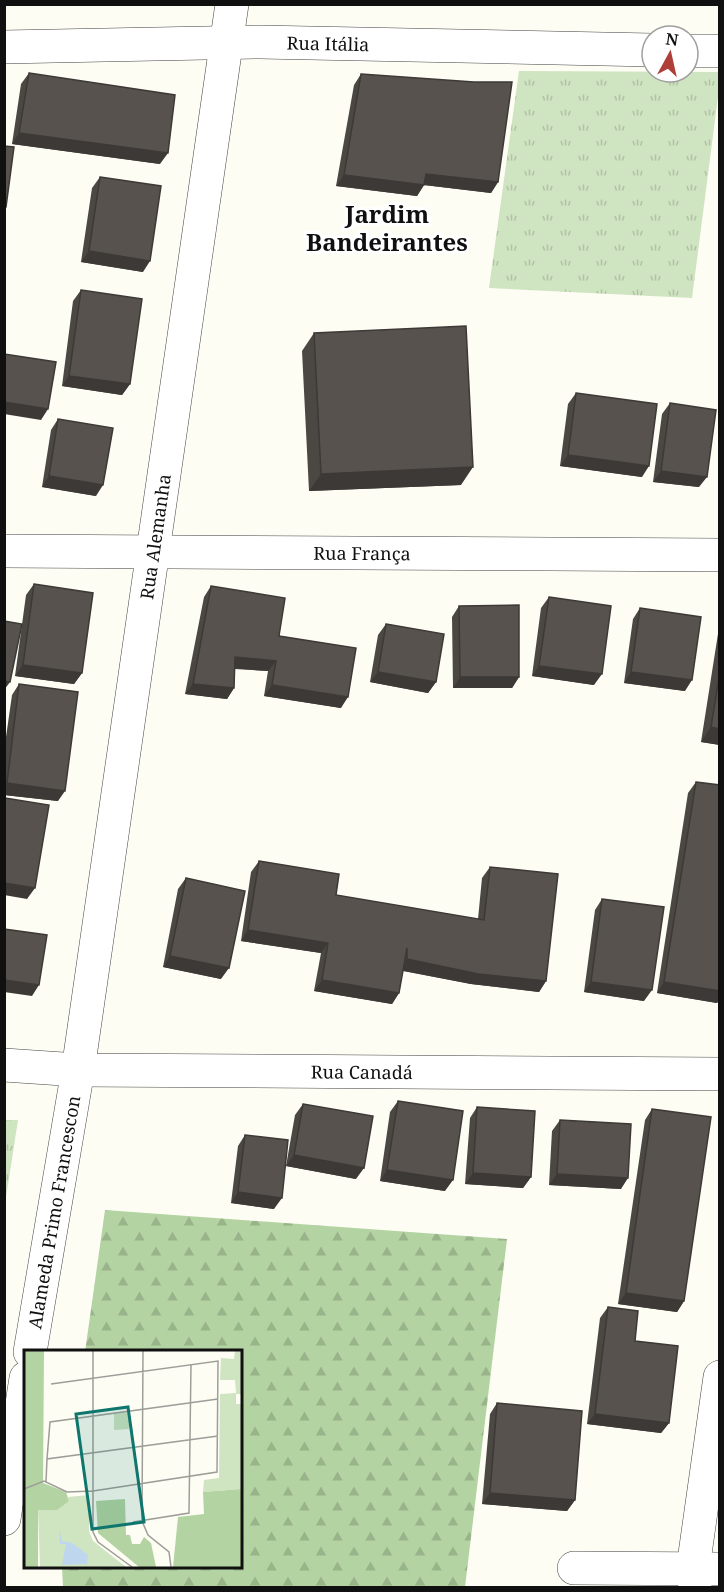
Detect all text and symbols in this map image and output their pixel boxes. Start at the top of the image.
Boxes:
north arrow [640,24,700,84]
text: N [664,27,680,51]
street label: Rua Itália [286,31,370,56]
district label: Jardim Bandeirantes [306,197,468,258]
street label: Rua Alemanha [134,472,176,601]
street label: Rua França [313,541,411,565]
street label: Rua Canadá [311,1059,413,1084]
street label: Alameda Primo Francescon [22,1093,86,1330]
inset map [24,1350,242,1568]

